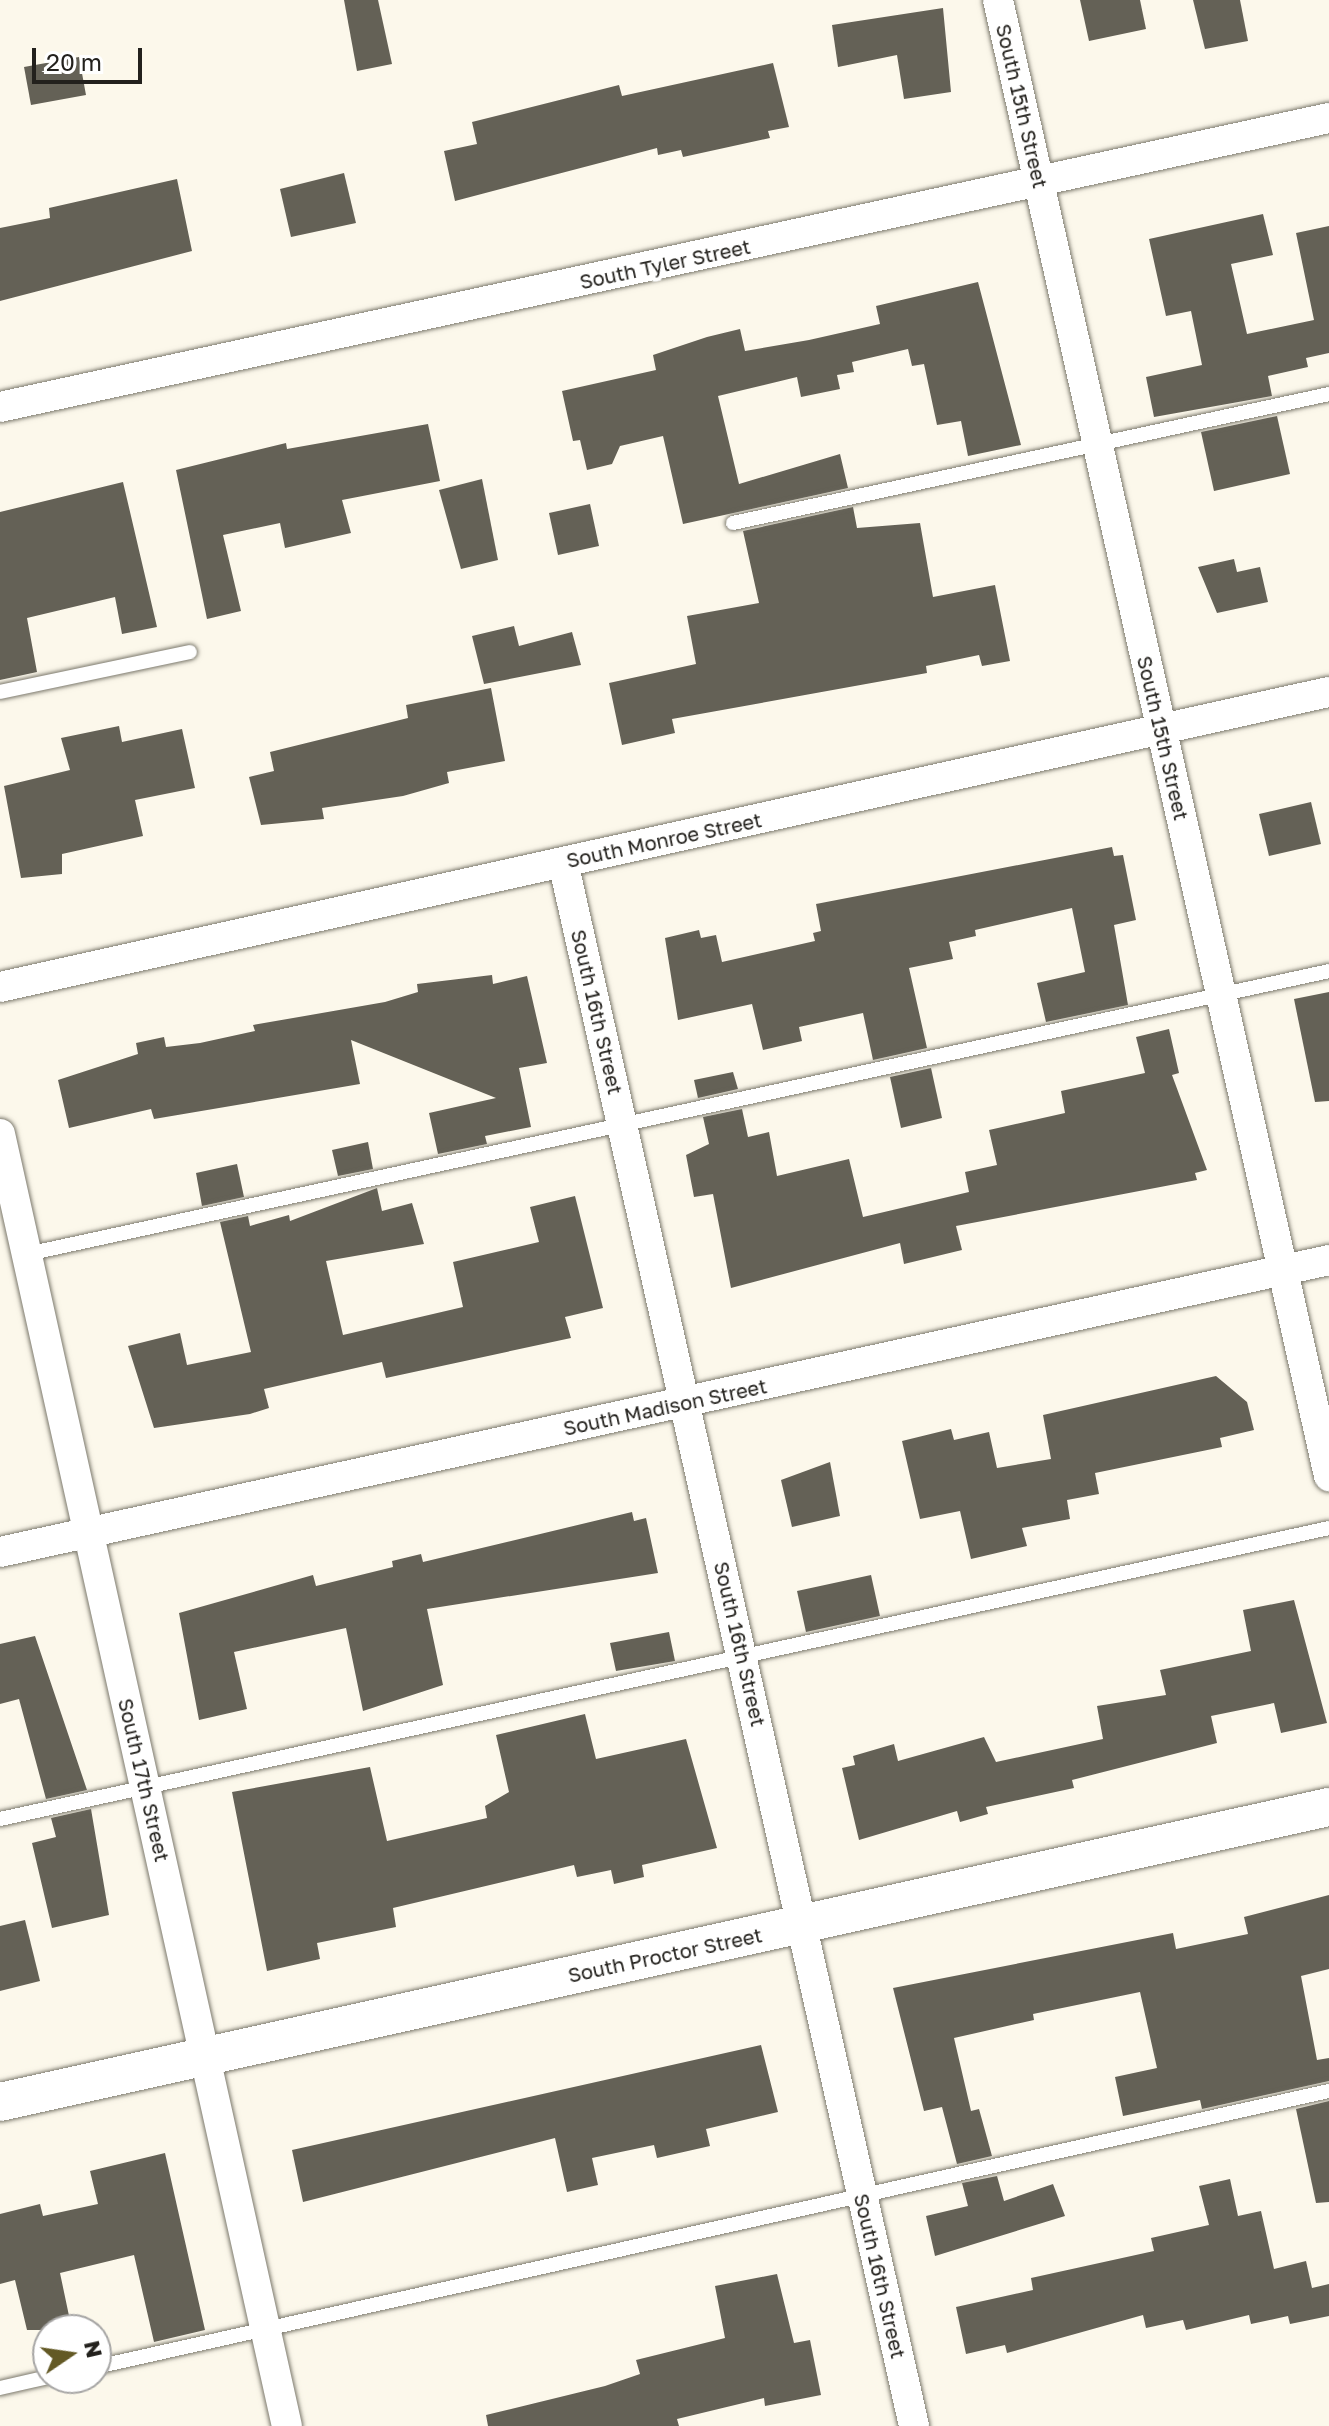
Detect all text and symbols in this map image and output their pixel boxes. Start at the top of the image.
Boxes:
street label: South 15th Street [991,21,1053,191]
scale bar [36,32,146,82]
text: 20 m [46,47,102,76]
street label: South Tyler Street [577,234,753,294]
street label: South 15th Street [1132,653,1194,823]
street label: South Monroe Street [564,808,764,872]
street label: South 16th Street [566,927,628,1097]
street label: South Madison Street [561,1374,769,1440]
street label: South 16th Street [709,1559,771,1729]
street label: South 17th Street [114,1696,174,1864]
street label: South Proctor Street [566,1923,764,1987]
street label: South 16th Street [849,2191,911,2361]
north arrow [32,2314,112,2394]
text: N [79,2338,109,2360]

